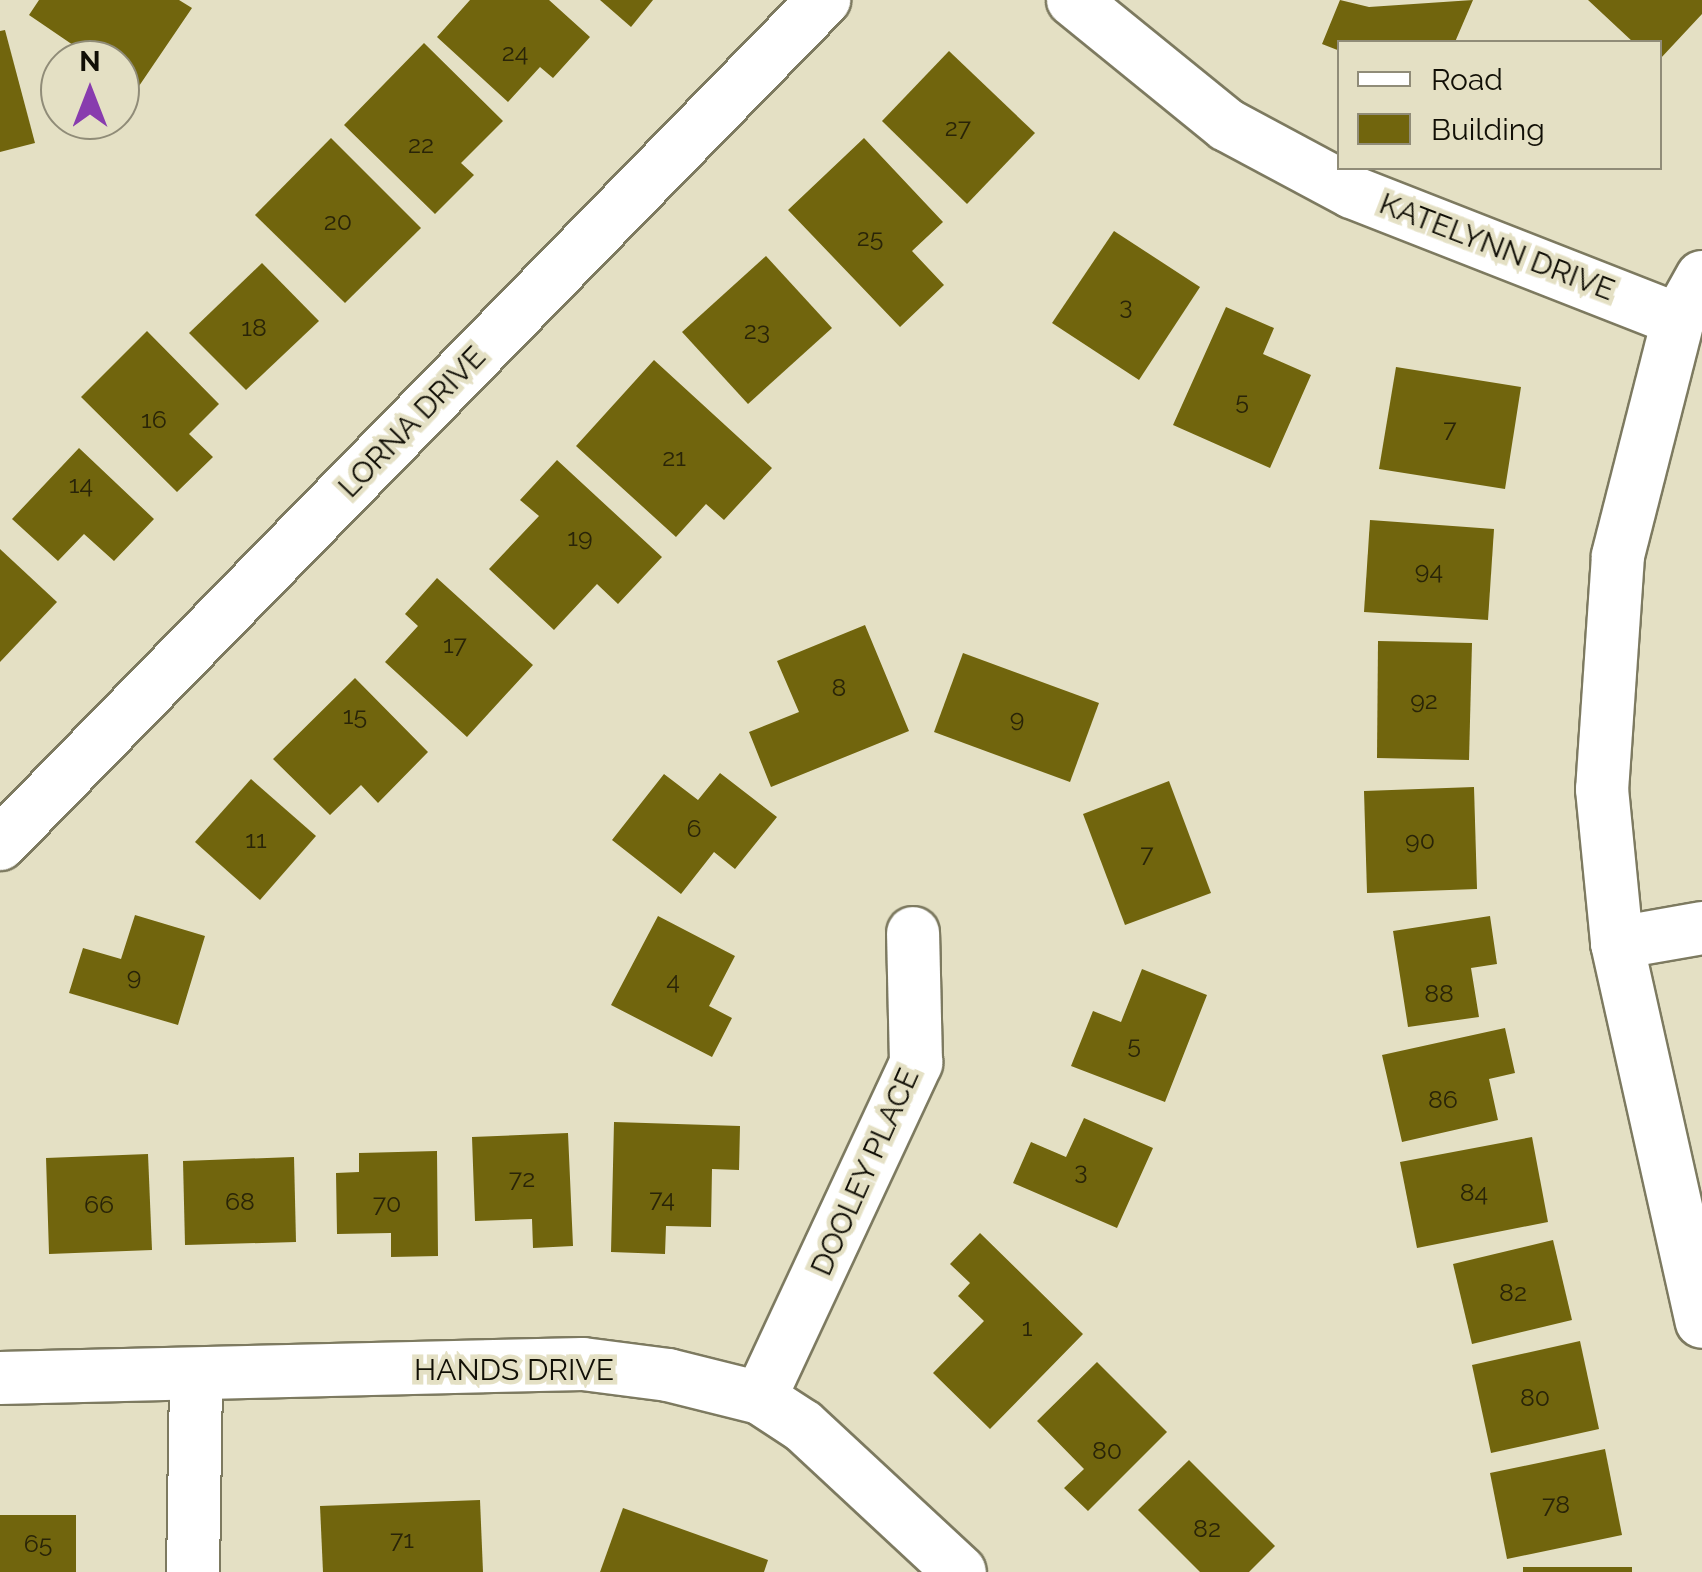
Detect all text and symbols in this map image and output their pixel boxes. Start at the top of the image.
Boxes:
house number: 24 [502,37,528,67]
north arrow [40,40,140,140]
legend [1337,40,1662,170]
text: N [79,45,101,78]
text: Road [1431,62,1503,97]
house number: 27 [945,112,971,142]
text: Building [1431,112,1545,147]
house number: 22 [408,129,434,159]
street label: KATELYNN DRIVE [1374,186,1620,308]
house number: 20 [324,206,352,236]
house number: 25 [857,222,883,252]
house number: 3 [1119,290,1133,320]
house number: 18 [241,312,267,342]
house number: 23 [744,315,770,345]
street label: LORNA DRIVE [331,339,493,505]
house number: 5 [1235,385,1249,415]
house number: 16 [141,404,167,434]
house number: 7 [1443,413,1457,443]
house number: 21 [662,442,686,472]
house number: 14 [69,469,93,499]
house number: 19 [567,522,593,552]
house number: 94 [1415,555,1443,585]
house number: 17 [443,629,467,659]
house number: 8 [832,672,846,702]
house number: 92 [1410,685,1438,715]
house number: 15 [343,700,367,730]
house number: 9 [1010,703,1024,733]
house number: 6 [686,813,702,843]
house number: 11 [245,824,267,854]
house number: 90 [1405,825,1435,855]
house number: 7 [1140,838,1154,868]
house number: 9 [127,961,141,991]
house number: 4 [666,965,680,995]
house number: 88 [1424,978,1454,1008]
house number: 5 [1127,1029,1141,1059]
street label: DOOLEY PLACE [803,1062,927,1282]
house number: 86 [1428,1084,1458,1114]
house number: 3 [1074,1155,1088,1185]
house number: 72 [509,1163,535,1193]
house number: 84 [1460,1177,1488,1207]
house number: 74 [649,1183,675,1213]
house number: 68 [225,1186,255,1216]
house number: 70 [373,1188,401,1218]
house number: 66 [84,1189,114,1219]
house number: 82 [1499,1277,1527,1307]
house number: 1 [1022,1312,1032,1342]
street label: HANDS DRIVE [414,1352,614,1388]
house number: 80 [1520,1382,1550,1412]
house number: 80 [1092,1435,1122,1465]
house number: 78 [1542,1489,1570,1519]
house number: 82 [1193,1513,1221,1543]
house number: 71 [390,1524,414,1554]
house number: 65 [24,1528,52,1558]

